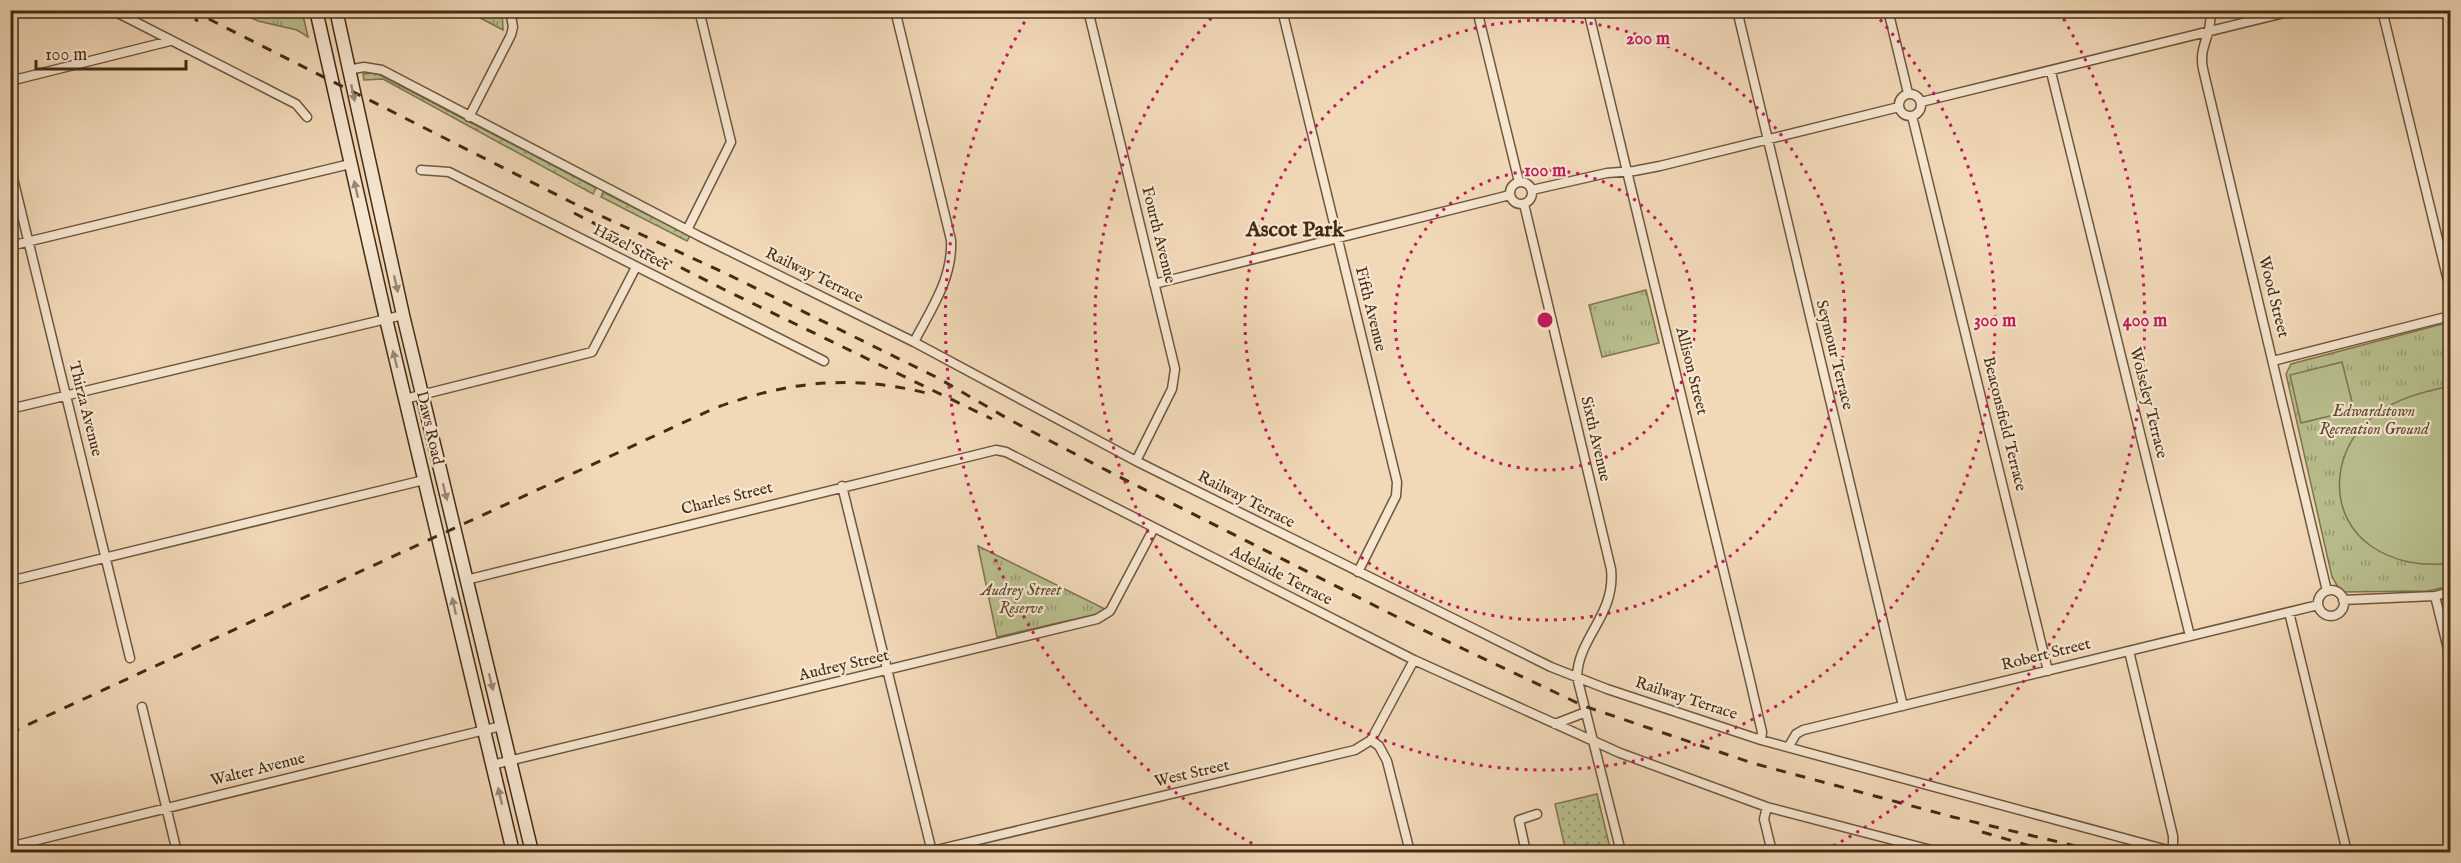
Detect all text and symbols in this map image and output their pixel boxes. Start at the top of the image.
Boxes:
text: 200 m [1626,28,1670,51]
scale bar [36,33,186,71]
text: 100 m [45,44,87,67]
one-way arrow [349,84,358,103]
text: 100 m [1524,160,1566,183]
one-way arrow [350,180,360,198]
street label: Fourth Avenue [1136,184,1180,286]
district label: Ascot Park [1245,216,1345,244]
street label: Hazel Street [589,220,673,276]
street label: Railway Terrace [762,244,866,308]
street label: Wood Street [2253,254,2293,340]
street label: Fifth Avenue [1350,265,1390,353]
one-way arrow [391,275,401,293]
street label: Seymour Terrace [1811,298,1857,412]
centre of rings [1535,310,1555,330]
text: 300 m [1974,310,2016,333]
text: 400 m [2123,310,2167,333]
street label: Allison Street [1670,324,1712,417]
street label: Wolseley Terrace [2125,345,2171,461]
one-way arrow [390,350,400,368]
street label: Beaconsfield Terrace [1978,355,2030,493]
street label: Thirza Avenue [64,359,106,459]
street label: Daws Road [411,389,447,467]
street label: Sixth Avenue [1576,395,1614,483]
park label: Edwardstown Recreation Ground [2319,402,2430,440]
street label: Railway Terrace [1194,467,1298,533]
street label: Charles Street [679,478,775,520]
one-way arrow [441,483,451,502]
street label: Adelaide Terrace [1226,541,1335,610]
park label: Audrey Street Reserve [979,581,1062,619]
one-way arrow [449,597,459,615]
street label: Robert Street [1999,634,2093,676]
street label: Audrey Street [796,646,892,686]
one-way arrow [486,673,496,691]
street label: Railway Terrace [1632,673,1740,725]
street label: Walter Avenue [209,749,307,791]
street label: West Street [1153,756,1232,792]
one-way arrow [494,786,504,805]

